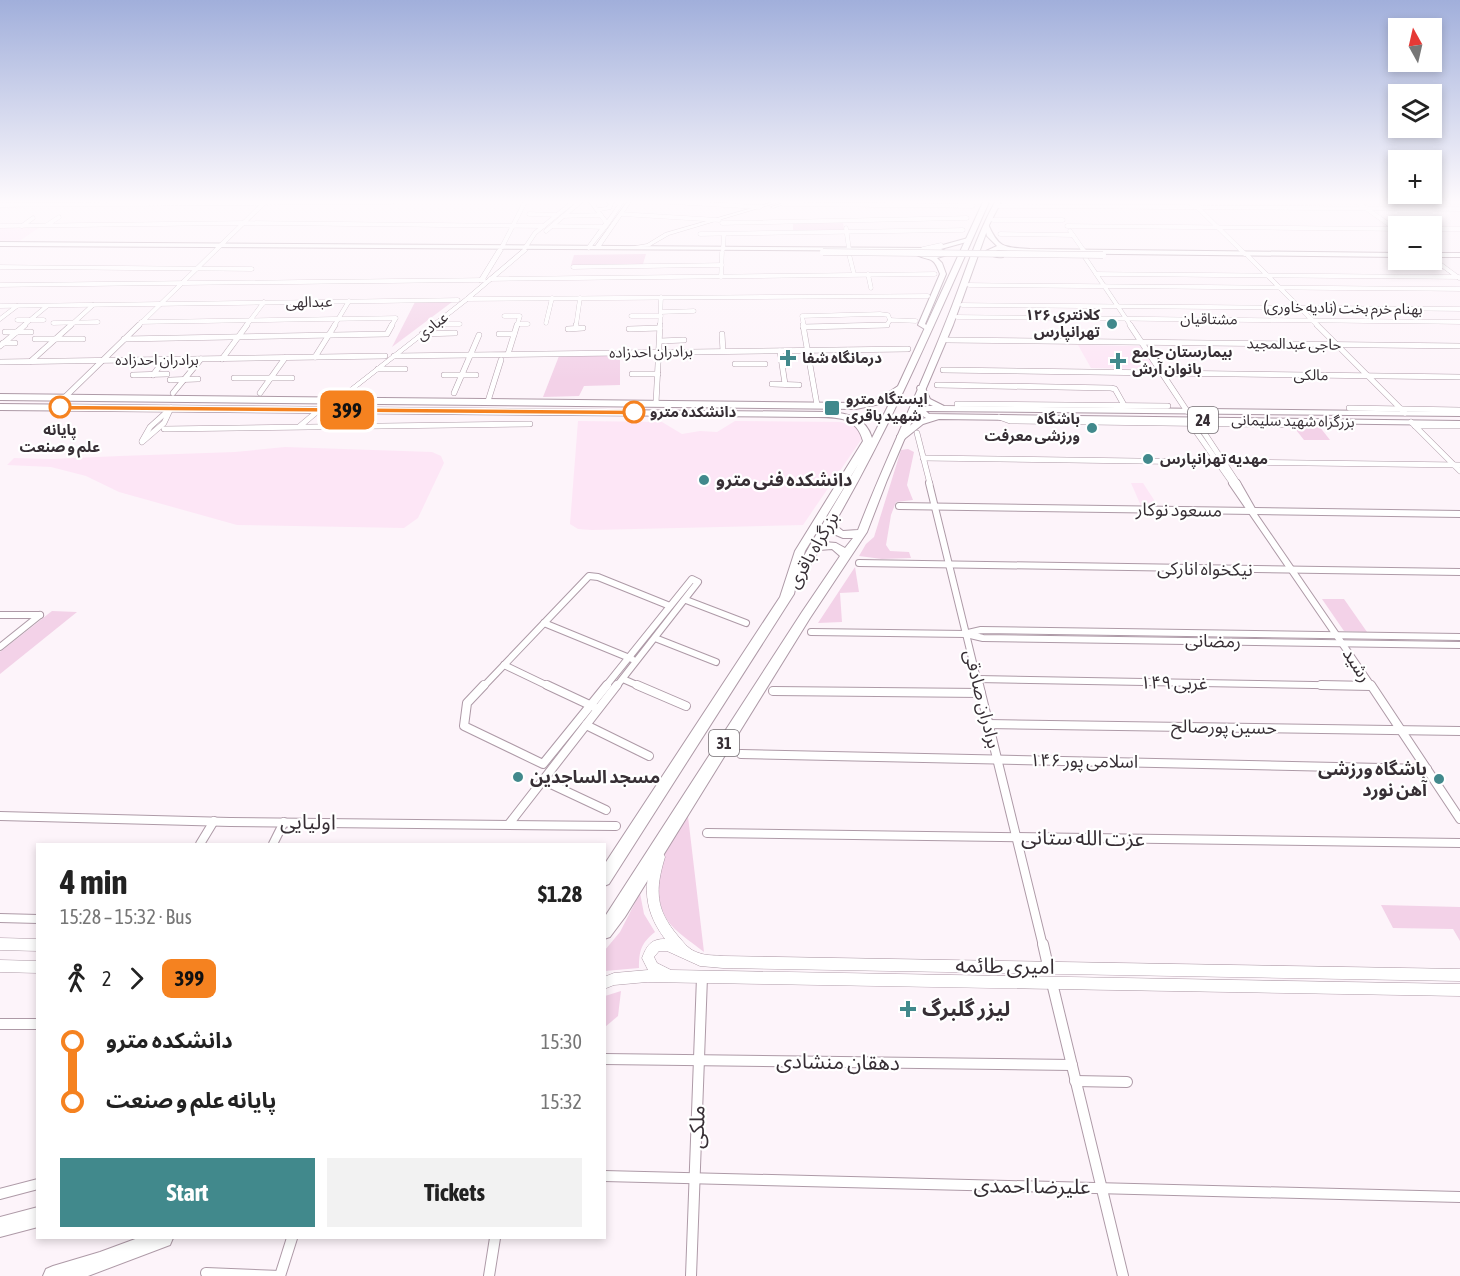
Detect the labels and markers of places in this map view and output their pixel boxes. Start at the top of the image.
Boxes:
place label: کلانتری ۱۲۶ تهرانپارس [1025,306,1101,342]
marker: کلانتری ۱۲۶ تهرانپارس [1105,317,1119,331]
place label: بیمارستان جامع بانوان آرش [1132,343,1233,378]
marker: درمانگاه شفا [779,349,797,367]
place label: درمانگاه شفا [802,349,882,367]
marker: بیمارستان جامع بانوان آرش [1109,352,1127,370]
place label: ایستگاه مترو شهید باقری [846,390,928,425]
marker: پایانه علم و صنعت [49,396,71,418]
marker: ایستگاه مترو شهید باقری [823,399,841,417]
marker: دانشکده مترو [623,401,645,423]
place label: دانشکده مترو [650,403,737,421]
place label: باشگاه ورزشی معرفت [984,410,1080,445]
place label: پایانه علم و صنعت [20,421,100,458]
marker: باشگاه ورزشی معرفت [1085,421,1099,435]
place label: مهدیه تهرانپارس [1160,450,1268,469]
marker: مهدیه تهرانپارس [1141,452,1155,466]
place label: دانشکده فنی مترو [716,469,852,491]
marker: دانشکده فنی مترو [697,473,711,487]
place label: باشگاه ورزشی آهن نورد [1318,758,1428,801]
place label: مسجد الساجدین [530,766,660,787]
marker: مسجد الساجدین [511,770,525,784]
marker: باشگاه ورزشی آهن نورد [1432,772,1446,786]
place label: لیزر گلبرگ [922,996,1010,1021]
marker: لیزر گلبرگ [899,1000,917,1018]

